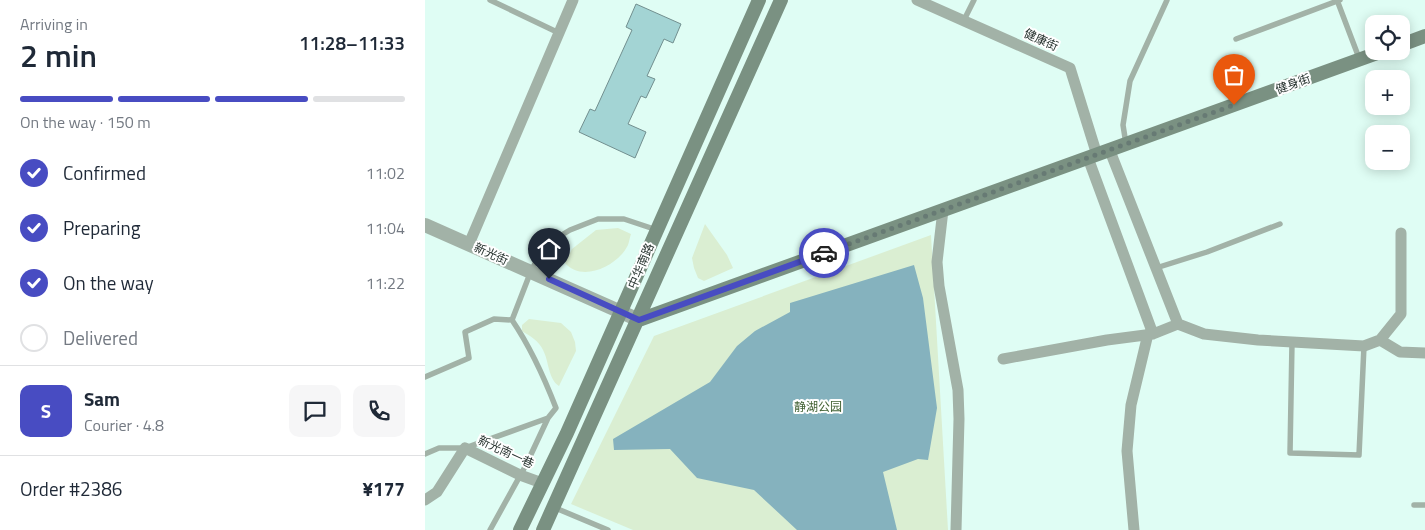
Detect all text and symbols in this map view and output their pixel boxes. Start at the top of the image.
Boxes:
text: Arriving in [20,12,88,36]
map controls [1365,15,1410,170]
button: locate [1365,15,1410,60]
street label: 健康街 [1021,24,1062,56]
text: 11:28–11:33 [299,28,405,57]
text: 2 min [20,31,97,79]
pin [1213,54,1255,105]
icon: bag [1220,61,1248,89]
street label: 健身街 [1273,68,1313,99]
button: + [1365,70,1410,115]
text: On the way · 150 m [20,110,151,134]
button: − [1365,125,1410,170]
text: Confirmed [63,158,146,187]
icon: check [20,159,48,187]
text: 11:02 [366,161,405,185]
text: Preparing [63,213,140,242]
icon: check [20,214,48,242]
text: 11:04 [366,216,405,240]
pin [528,228,570,279]
courier [799,228,849,278]
icon: home [535,235,563,263]
street label: 新光街 [471,238,512,270]
icon: car [810,239,838,267]
street label: 中华南路 [622,240,659,292]
text: On the way [63,268,154,297]
icon: check [20,269,48,297]
text: 11:22 [366,271,405,295]
text: Delivered [63,323,138,352]
text: Sam [84,384,120,413]
button: chat [289,385,341,437]
button: phone [353,385,405,437]
text: S [41,396,51,425]
park label: 静湖公园 [794,397,842,416]
text: Courier · 4.8 [84,413,164,437]
street label: 新光南一巷 [475,430,537,473]
text: Order #2386 [20,474,122,503]
text: ¥177 [362,474,405,503]

